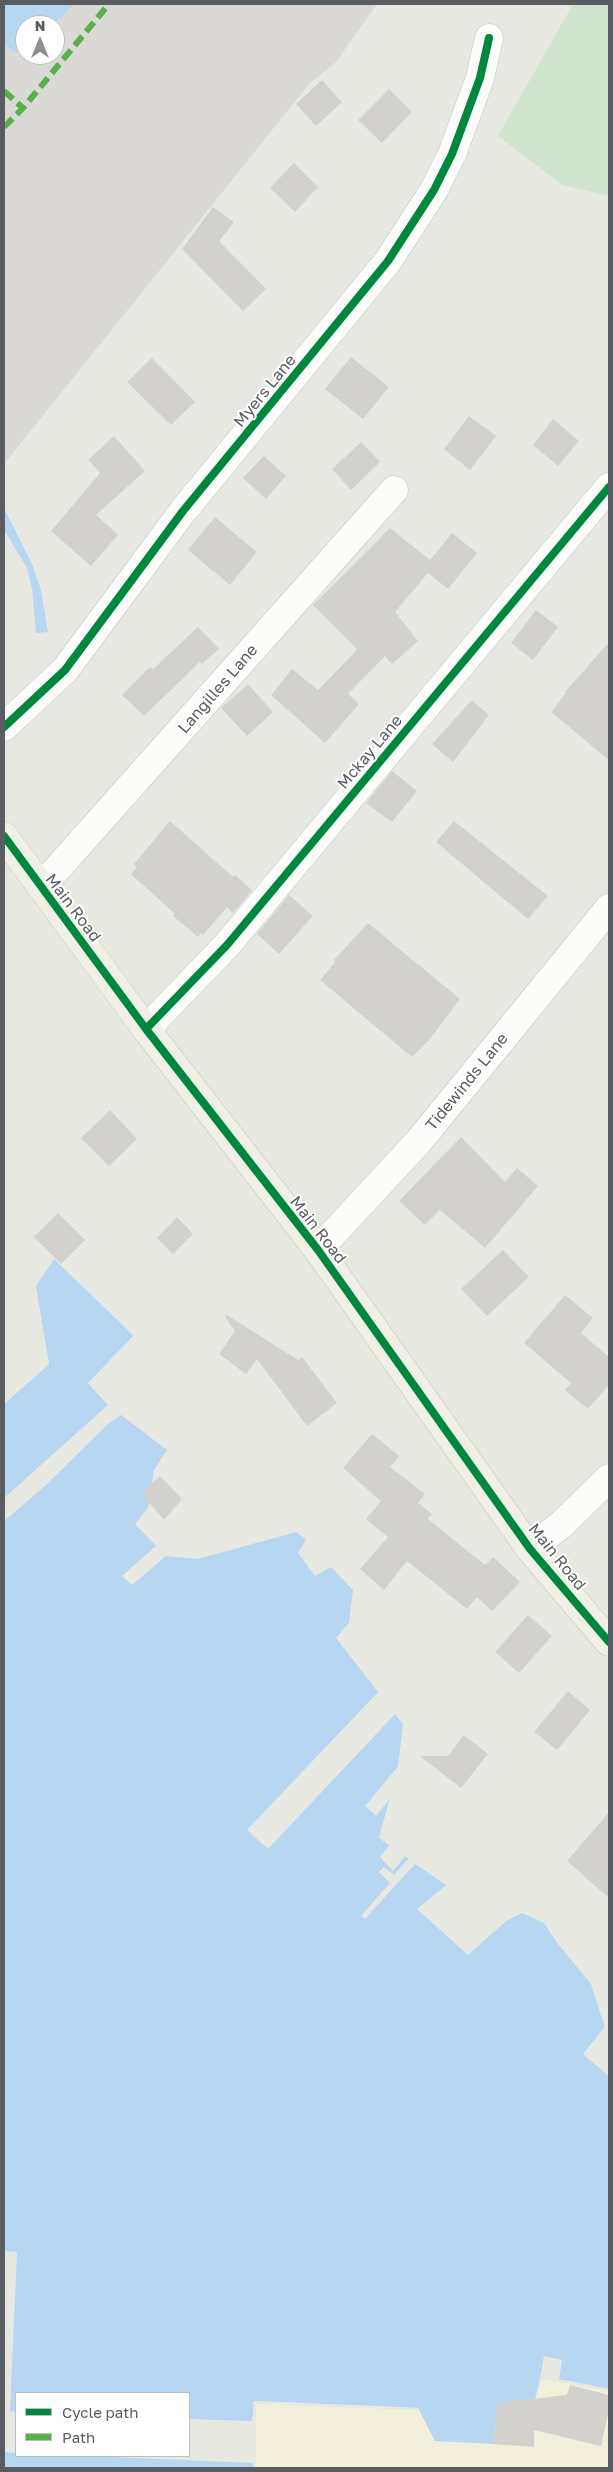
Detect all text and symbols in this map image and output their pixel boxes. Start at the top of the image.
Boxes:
north arrow [15,15,65,65]
text: N [35,17,45,34]
street label: Myers Lane [230,351,300,431]
street label: Langilles Lane [174,641,262,737]
street label: Mckay Lane [334,711,406,793]
street label: Main Road [41,870,105,946]
street label: Tidewinds Lane [422,1029,512,1135]
street label: Main Road [286,1193,350,1267]
street label: Main Road [524,1520,590,1594]
legend [15,2392,190,2457]
text: Cycle path [62,2403,138,2421]
text: Path [62,2428,95,2446]

